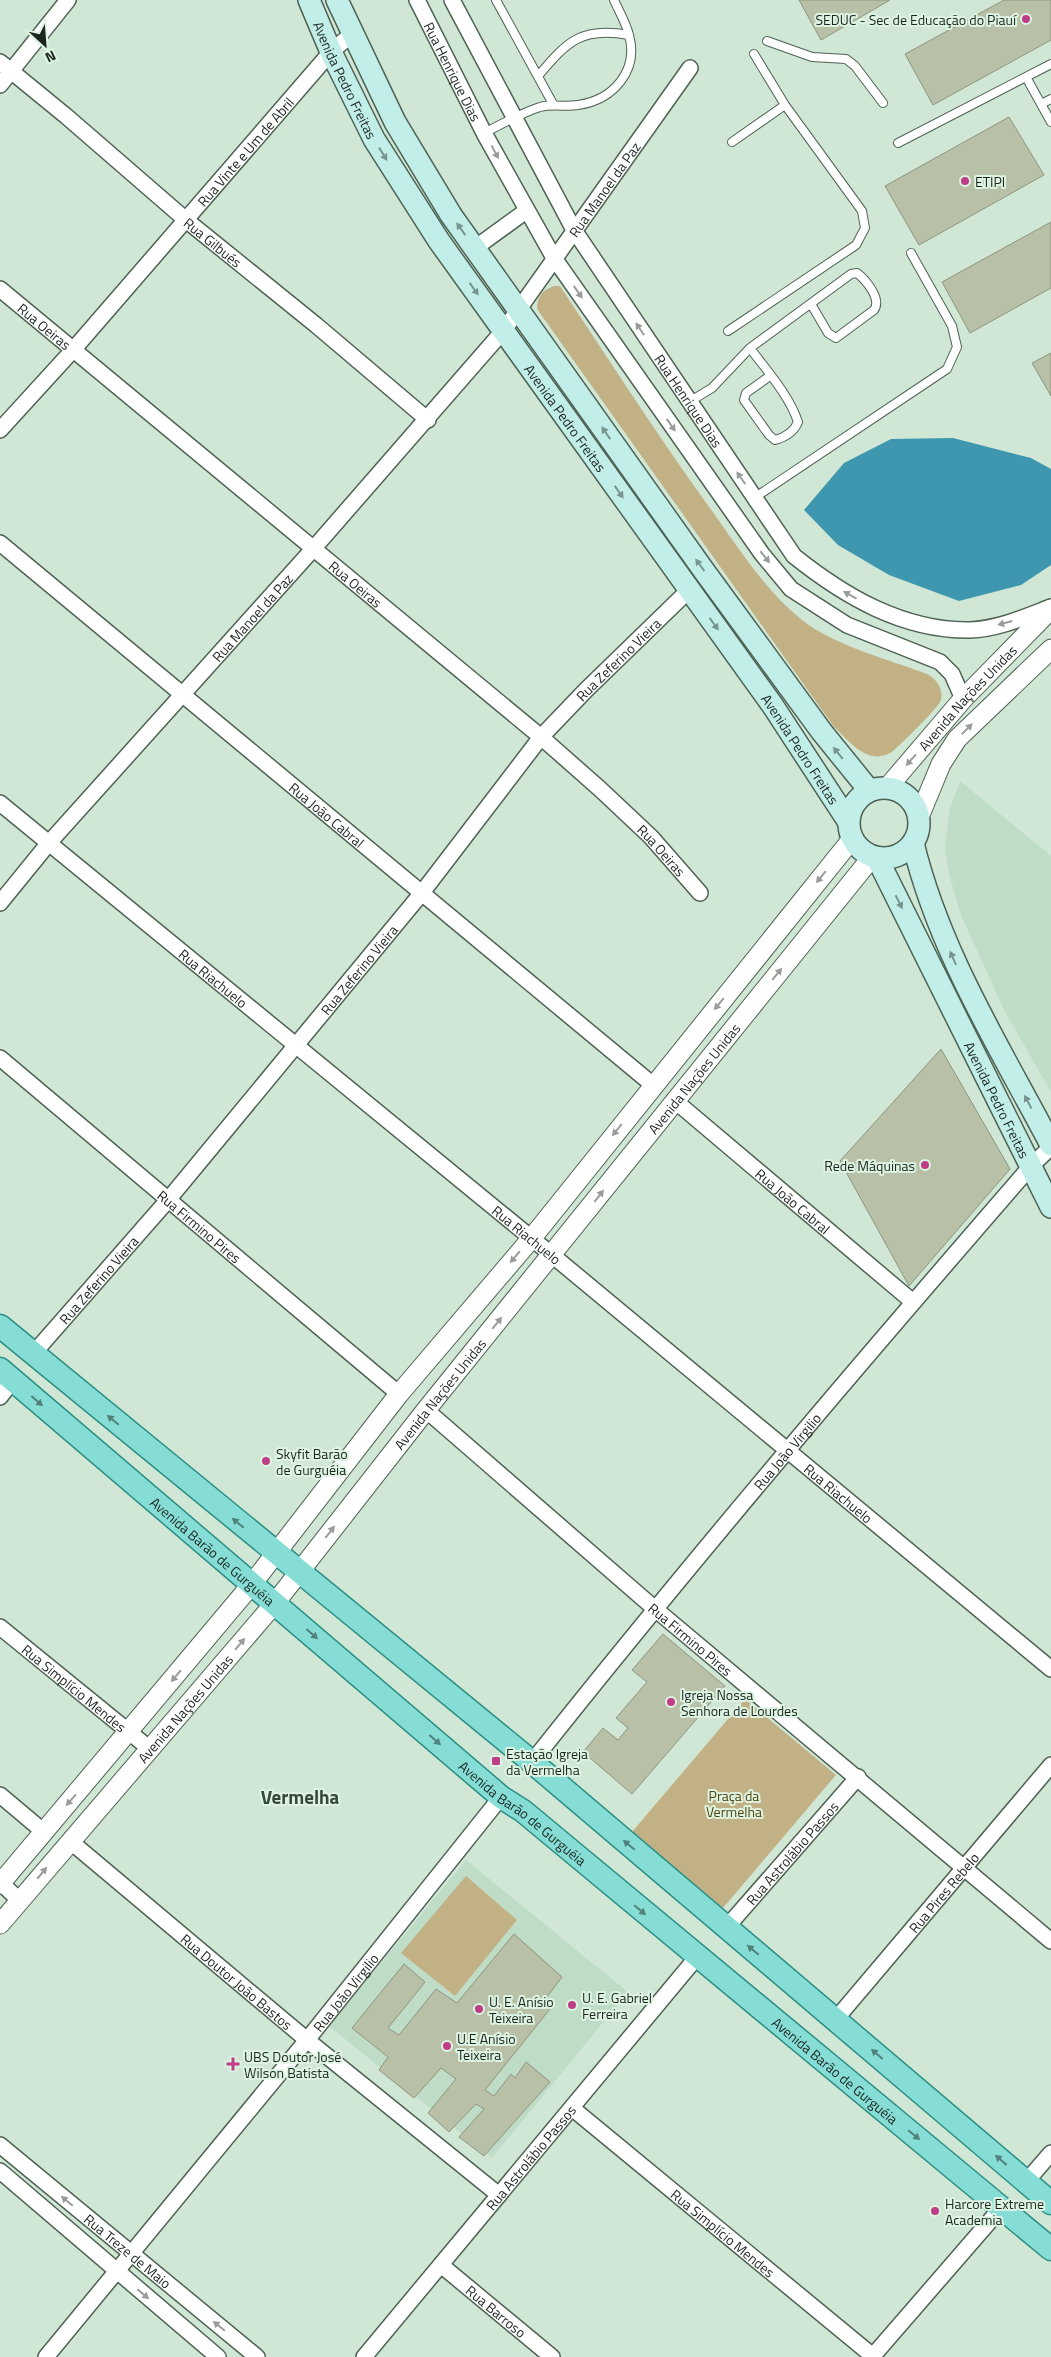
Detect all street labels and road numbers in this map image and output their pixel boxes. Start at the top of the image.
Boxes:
street label: Avenida Pedro Freitas [309,18,383,142]
street label: Rua Henrique Dias [419,18,487,125]
street label: Rua Vinte e Um de Abril [192,92,298,211]
street label: Rua Manoel da Paz [563,137,645,241]
street label: Rua Gilbués [180,212,247,272]
street label: Rua Oeiras [13,298,76,354]
street label: Rua Henrique Dias [650,350,728,451]
street label: Avenida Pedro Freitas [520,359,612,476]
street label: Rua Oeiras [325,555,387,612]
street label: Rua Manoel da Paz [206,568,297,666]
street label: Rua Zeferino Vieira [571,613,665,705]
street label: Avenida Nações Unidas [913,640,1021,755]
street label: Avenida Pedro Freitas [757,689,845,808]
street label: Rua João Cabral [285,777,369,852]
street label: Rua Oeiras [633,819,691,881]
street label: Rua Zeferino Vieira [315,920,402,1019]
street label: Rua Riachuelo [175,943,253,1012]
street label: Avenida Nações Unidas [642,1018,745,1138]
street label: Avenida Pedro Freitas [959,1038,1035,1162]
street label: Rua João Cabral [751,1163,835,1238]
street label: Rua Firmino Pires [153,1185,246,1268]
street label: Rua Riachuelo [488,1200,566,1269]
street label: Rua Zeferino Vieira [54,1231,143,1328]
street label: Avenida Nações Unidas [389,1334,491,1454]
street label: Rua João Virgilio [748,1408,825,1494]
street label: Rua Riachuelo [800,1458,878,1528]
street label: Avenida Barão de Gurguéia [146,1492,280,1610]
street label: Rua Firmino Pires [644,1597,737,1680]
street label: Rua Simplício Mendes [18,1639,131,1736]
street label: Avenida Nações Unidas [132,1649,237,1767]
street label: Avenida Barão de Gurguéia [455,1755,591,1870]
street label: Rua Astrolábio Passos [741,1796,843,1909]
street label: Rua Pires Rebelo [903,1847,983,1937]
street label: Rua Doutor João Bastos [177,1928,297,2034]
street label: Rua João Virgilio [307,1948,383,2036]
street label: Avenida Barão de Gurguéia [768,2012,903,2129]
street label: Rua Astrolábio Passos [480,2100,580,2214]
street label: Rua Simplício Mendes [667,2183,780,2282]
street label: Rua Treze de Maio [80,2208,176,2293]
street label: Rua Barroso [462,2280,531,2342]

